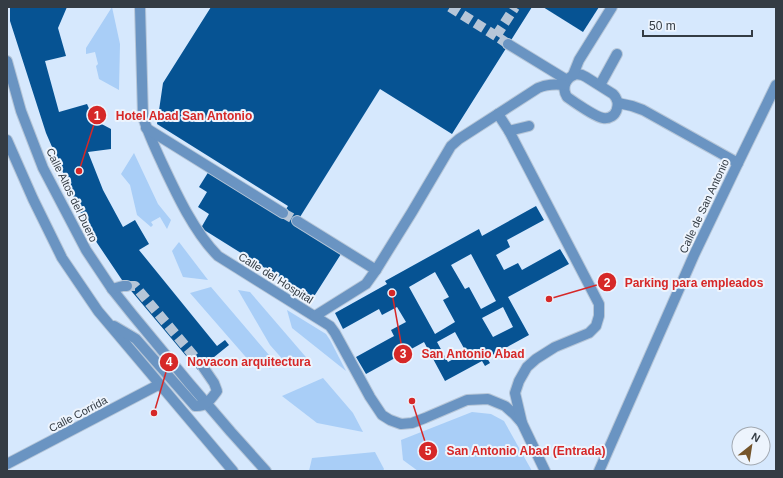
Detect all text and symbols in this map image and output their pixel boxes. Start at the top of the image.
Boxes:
scale bar [643,12,752,38]
text: 50 m [649,19,676,33]
callout: Hotel Abad San Antonio [87,103,260,127]
text: 1 [94,109,101,123]
text: Hotel Abad San Antonio [116,109,252,123]
street label: Calle Altos del Duero [44,146,100,244]
street label: Calle de San Antonio [677,157,731,255]
street label: Calle del Hospital [237,250,315,306]
callout: Parking para empleados [597,270,772,294]
text: 2 [604,276,611,290]
text: Parking para empleados [625,276,764,290]
callout: San Antonio Abad [393,342,533,366]
text: 3 [400,347,407,361]
text: San Antonio Abad [421,347,525,361]
callout: Novacon arquitectura [159,350,318,374]
text: 4 [166,355,173,369]
text: Novacon arquitectura [187,355,311,369]
street label: Calle Corrida [47,393,110,434]
north arrow [731,426,771,466]
text: N [750,430,762,445]
callout: San Antonio Abad (Entrada) [418,439,614,463]
text: 5 [425,444,432,458]
text: San Antonio Abad (Entrada) [446,444,606,458]

